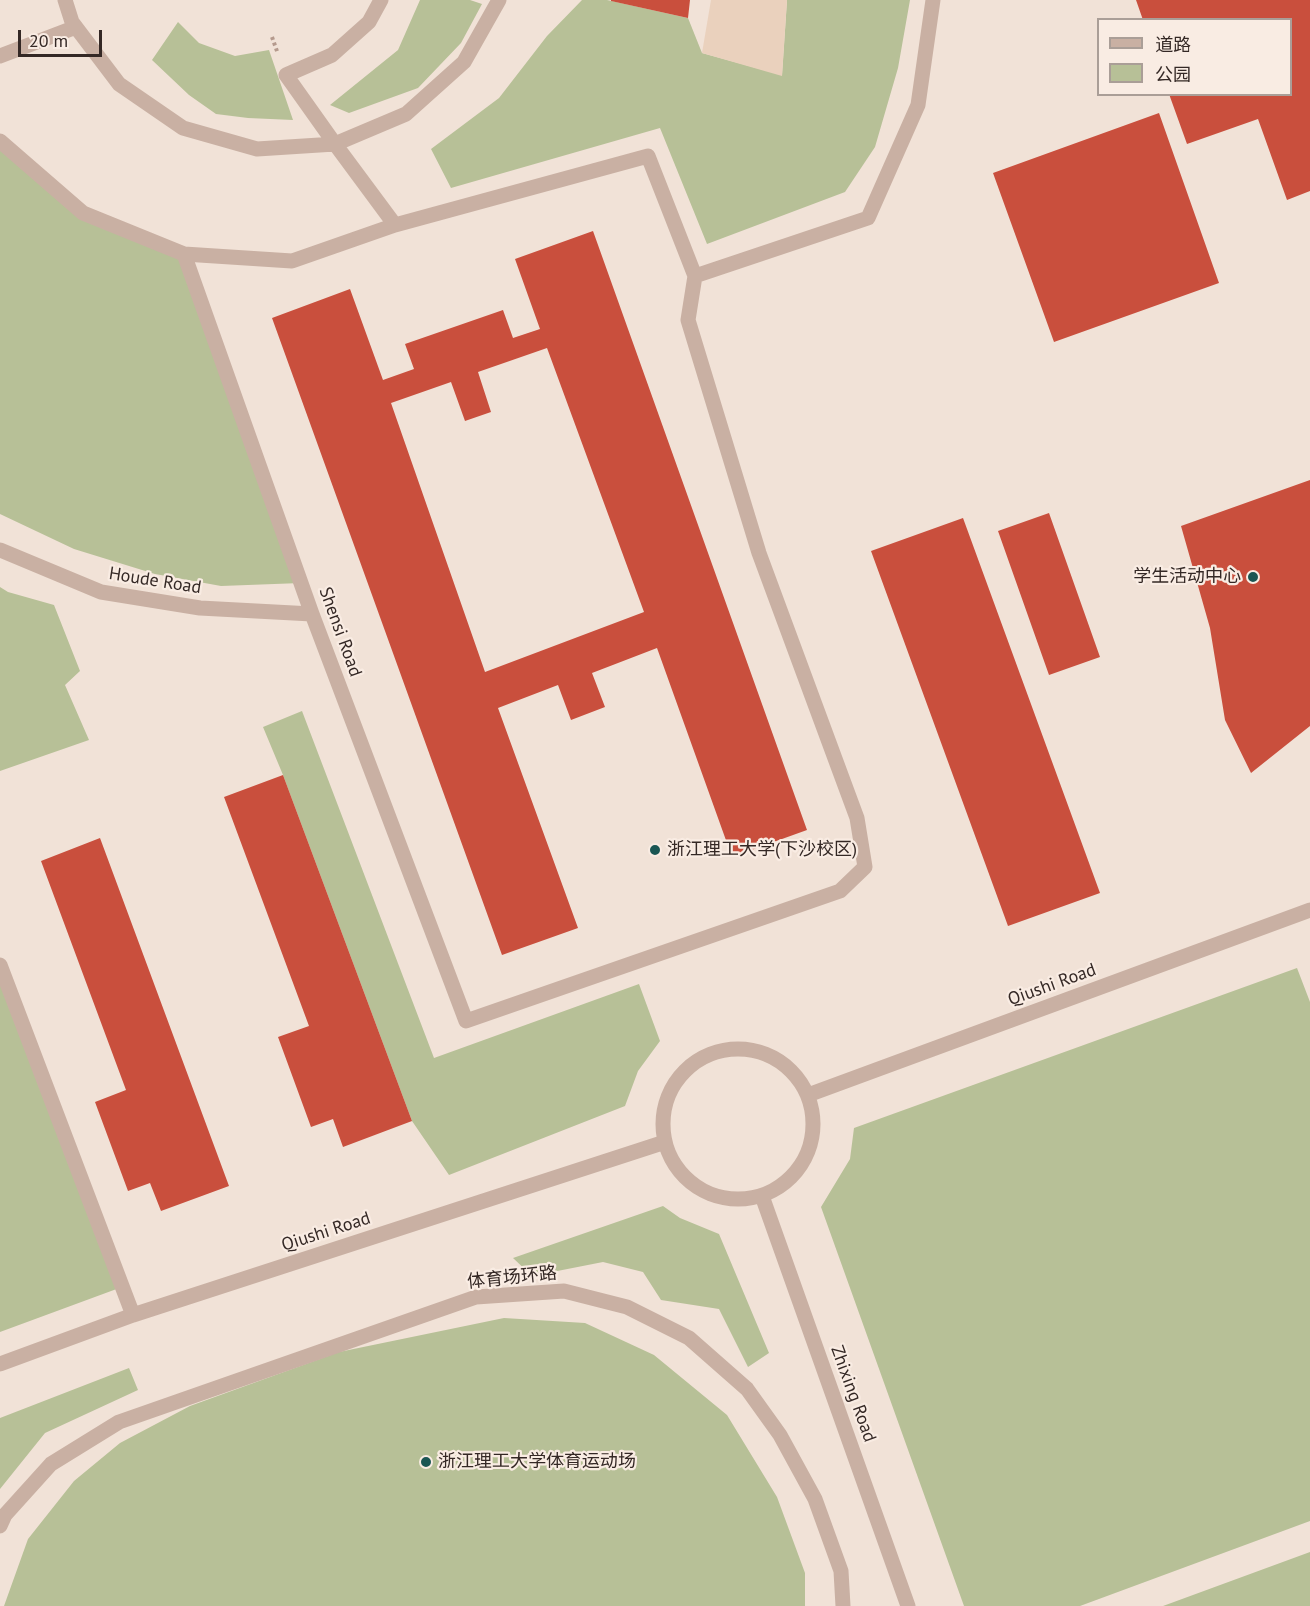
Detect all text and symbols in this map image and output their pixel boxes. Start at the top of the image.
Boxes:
scale bar [21,18,105,56]
legend [1097,18,1292,96]
text: 20 m [29,29,68,52]
text: 道路 [1155,33,1191,56]
text: 公园 [1155,63,1191,86]
street label: Houde Road [107,563,203,599]
place label: 学生活动中心 [1133,566,1241,588]
marker: 学生活动中心 [1246,570,1260,584]
street label: Shensi Road [314,584,366,680]
place label: 浙江理工大学(下沙校区) [667,839,857,861]
marker: 浙江理工大学(下沙校区) [648,843,662,857]
street label: Qiushi Road [1005,959,1099,1011]
street label: Qiushi Road [279,1208,373,1256]
street label: 体育场环路 [466,1263,558,1293]
street label: Zhixing Road [826,1343,880,1445]
place label: 浙江理工大学体育运动场 [438,1451,636,1473]
marker: 浙江理工大学体育运动场 [419,1455,433,1469]

